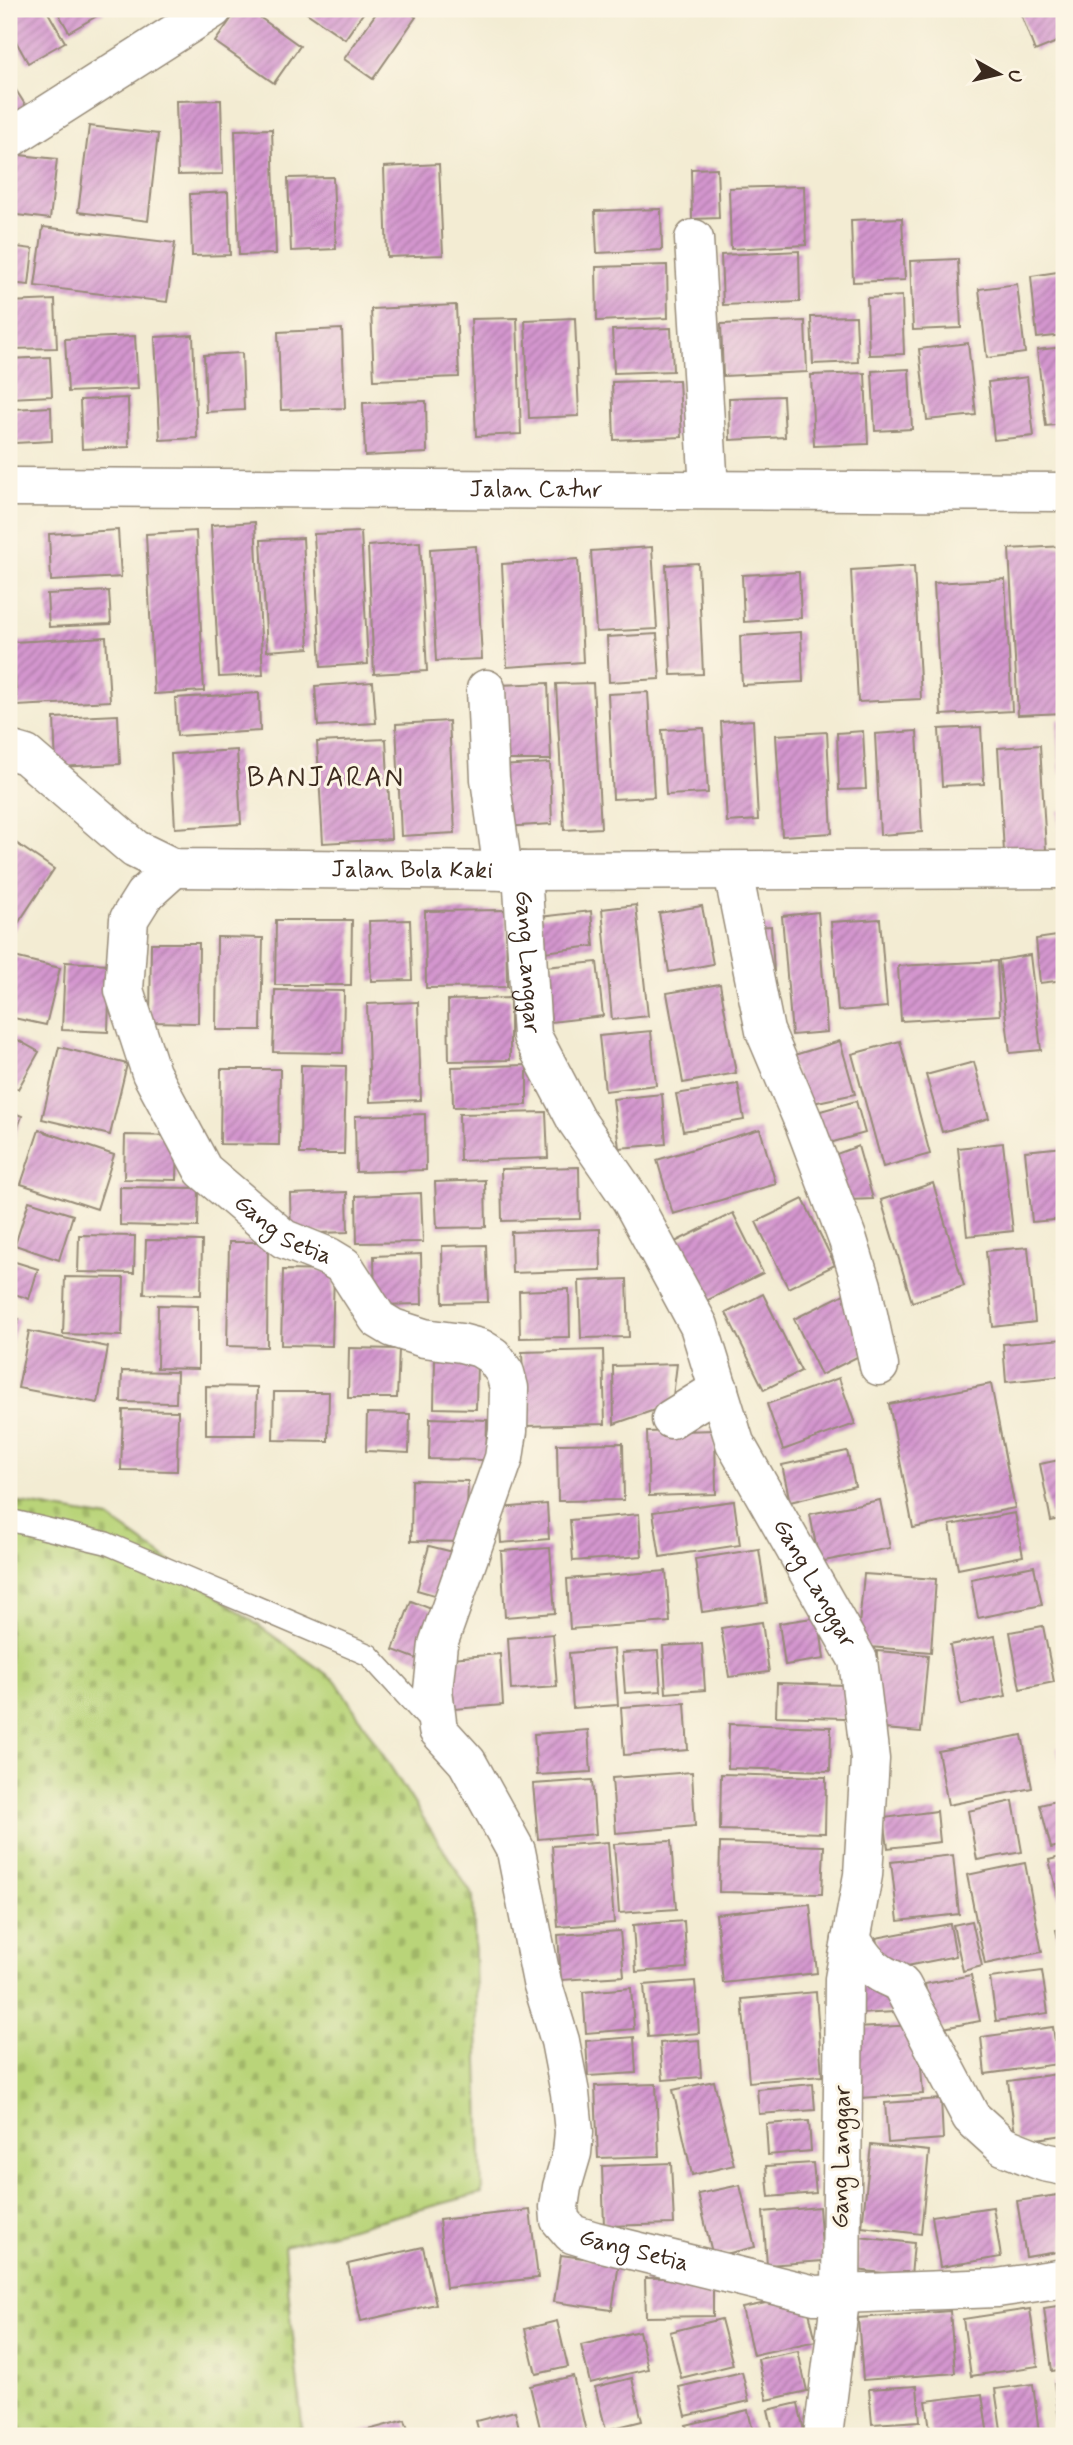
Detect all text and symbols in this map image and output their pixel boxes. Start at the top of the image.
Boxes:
north arrow [964,38,1034,108]
text: U [1001,68,1028,84]
street label: Jalan Catur [469,474,603,505]
district label: BANJARAN [247,760,405,797]
street label: Jalan Bola Kaki [331,854,493,886]
street label: Gang Langgar [508,889,547,1034]
street label: Gang Setia [227,1187,337,1272]
street label: Gang Langgar [766,1513,863,1653]
street label: Gang Langgar [825,2085,861,2229]
street label: Gang Setia [575,2222,692,2279]

